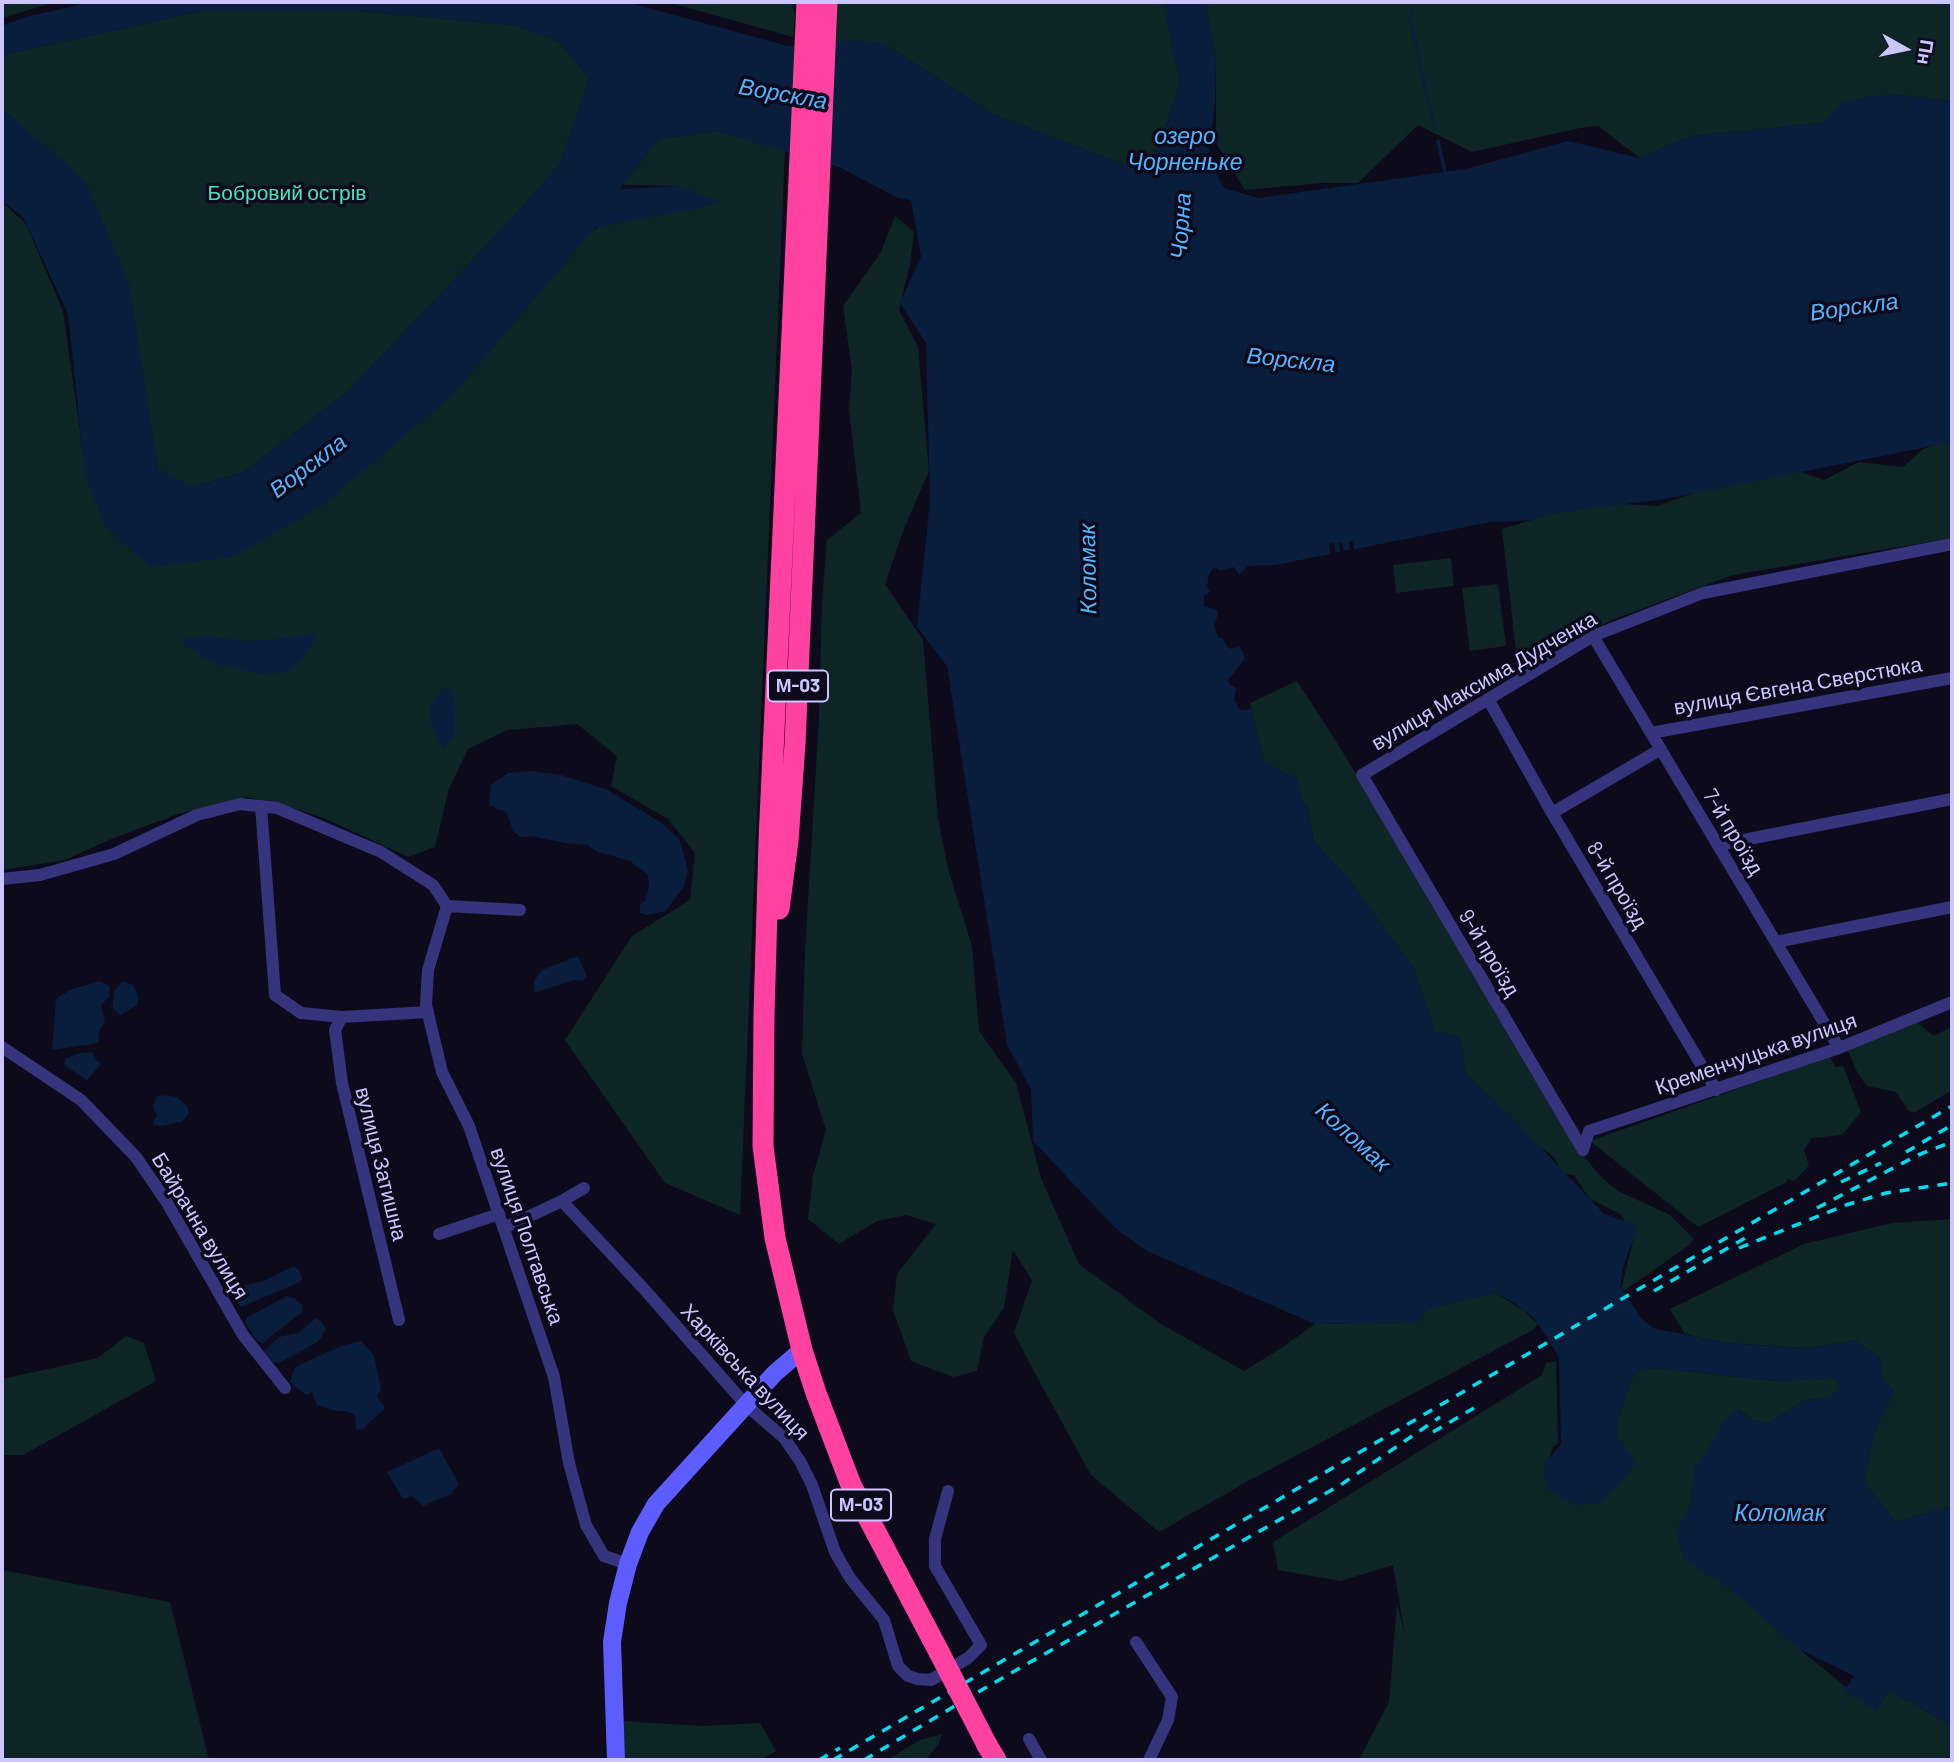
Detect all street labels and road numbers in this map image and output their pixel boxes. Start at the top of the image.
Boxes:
street label: вулиця Максима Дудченка [1367,606,1601,756]
street label: вулиця Євгена Сверстюка [1672,652,1924,720]
road number: М-03 [768,670,828,702]
street label: 7-й проїзд [1697,784,1769,880]
street label: 8-й проїзд [1581,837,1653,933]
street label: 9-й проїзд [1453,905,1525,1001]
street label: Кременчуцька вулиця [1652,1008,1860,1100]
street label: вулиця Затишна [350,1084,412,1244]
street label: вулиця Полтавська [485,1144,569,1328]
street label: Байрачна вулиця [146,1148,254,1304]
street label: Харківська вулиця [675,1299,815,1445]
road number: М-03 [831,1490,891,1520]

